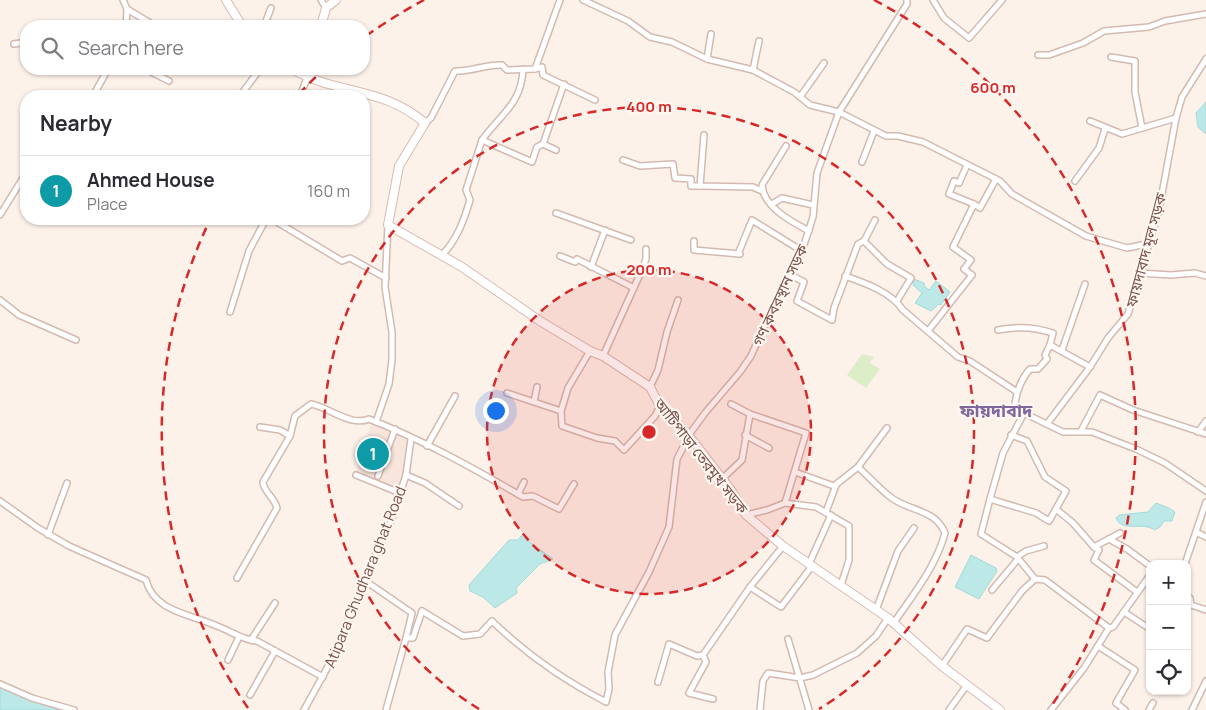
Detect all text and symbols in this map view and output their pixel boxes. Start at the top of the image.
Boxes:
search box [20,20,370,75]
icon: search [38,34,66,62]
text: Search here [78,35,184,61]
text: 600 m [970,77,1016,98]
text: 400 m [626,96,672,117]
text: Nearby [40,109,112,137]
text: Ahmed House [87,167,215,193]
text: 1 [52,180,60,202]
text: 160 m [307,180,350,202]
street label: ফায়দাবাদ মূল সড়ক [1120,190,1172,311]
text: Place [87,193,127,215]
street label: গণ কবরস্থান সড়ক [747,240,813,349]
text: 200 m [626,259,672,280]
street label: আটিপাড়া তেরমুখ সড়ক [649,393,753,519]
your location [483,398,509,424]
district label: ফায়দাবাদ [959,398,1033,422]
centre of rings [640,423,658,441]
pin: 1 [357,435,389,473]
street label: Atipara Ghudhara ghat Road [319,483,411,671]
map controls [1146,560,1191,695]
button: + [1146,560,1191,605]
button: − [1146,605,1191,650]
button: locate [1146,650,1191,695]

